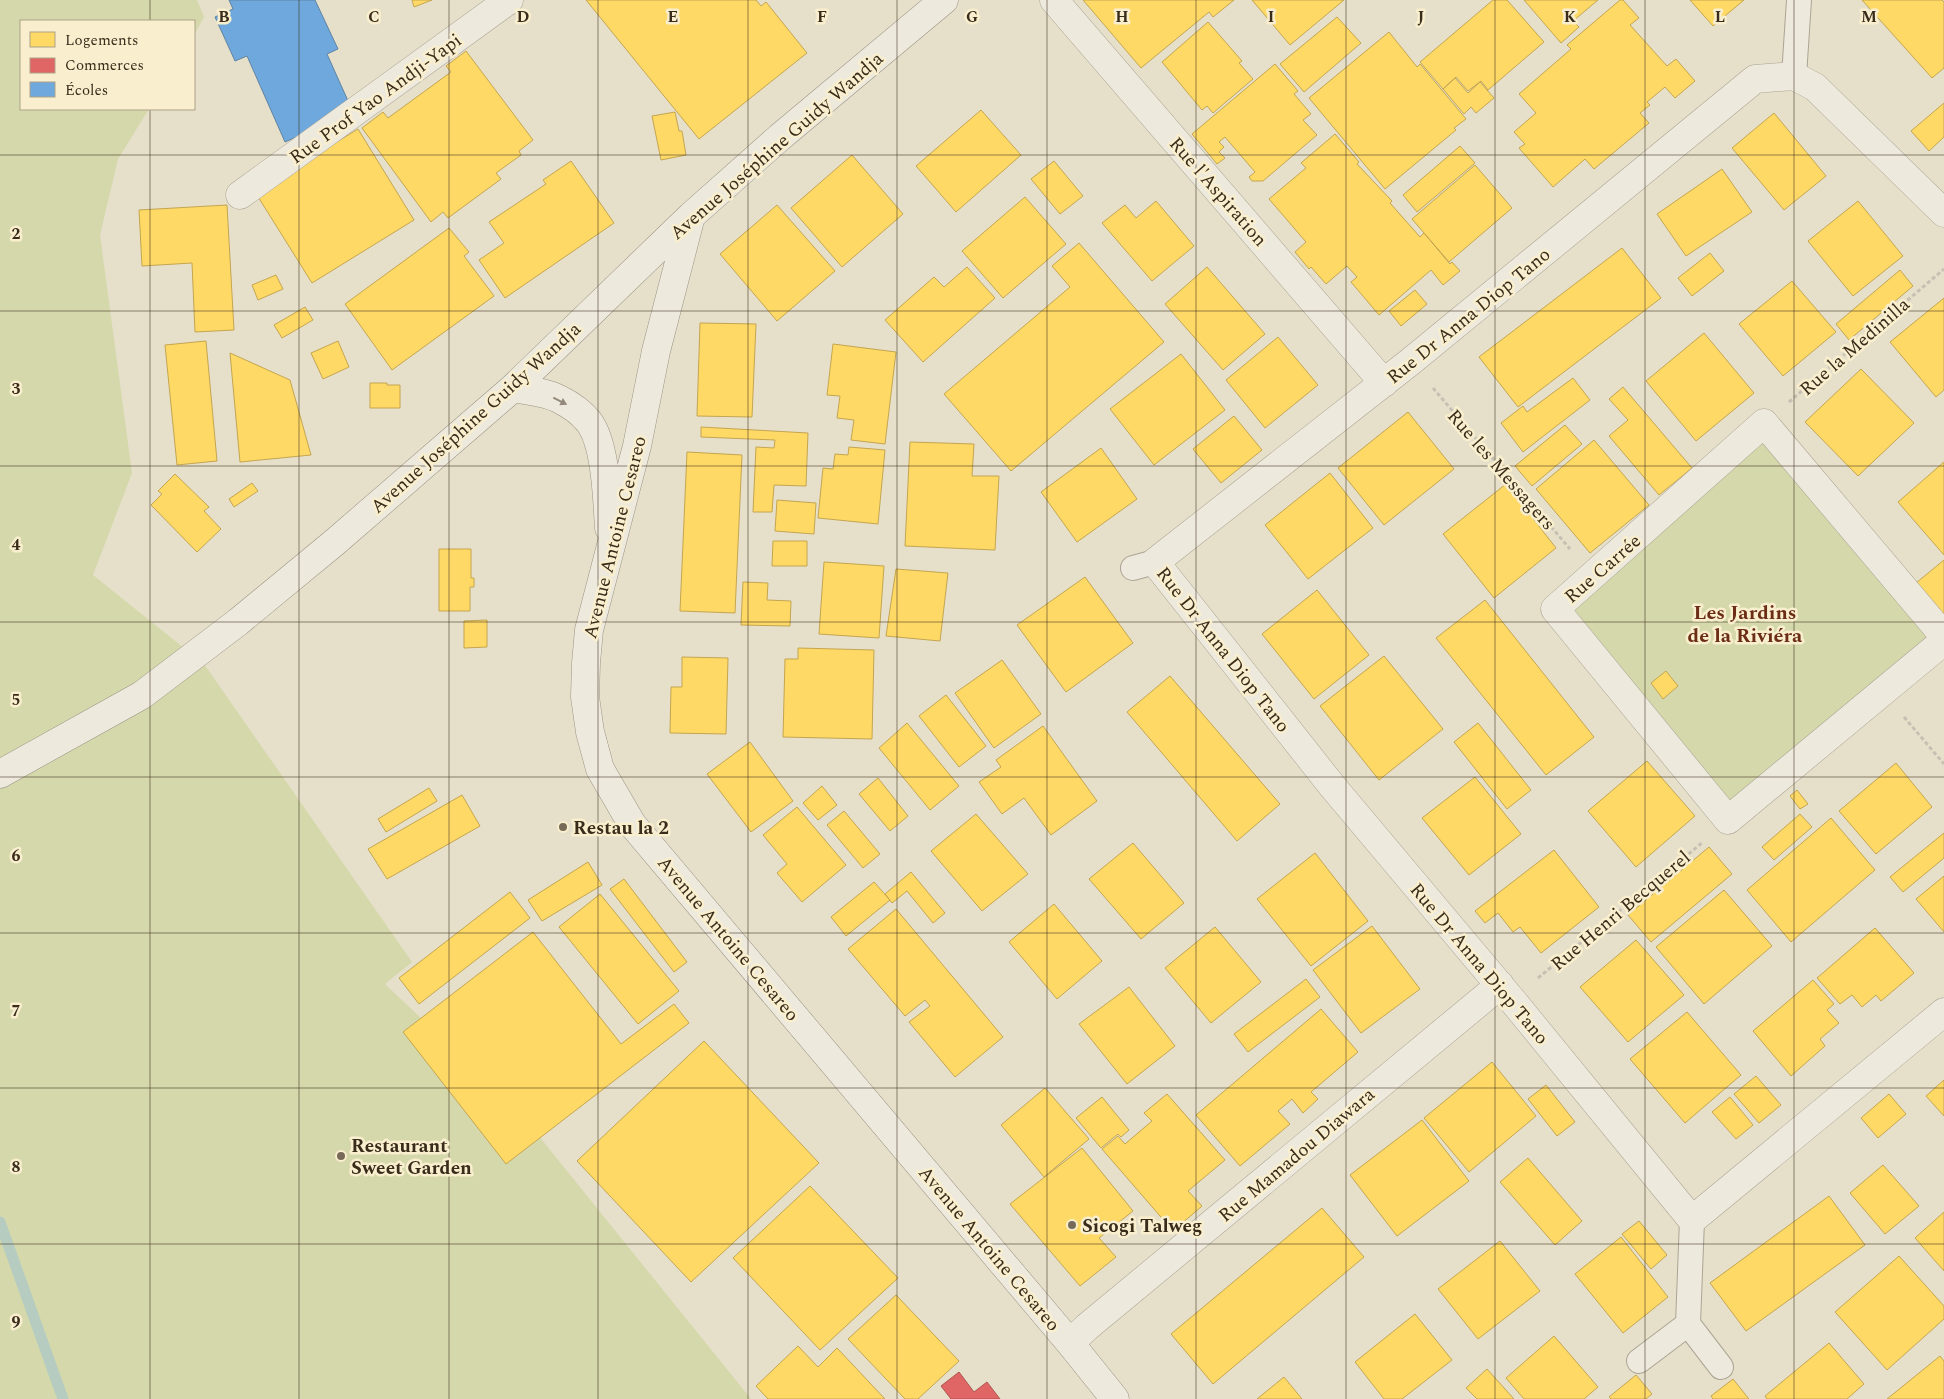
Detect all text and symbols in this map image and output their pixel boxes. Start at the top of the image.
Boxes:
text: B [218,5,230,29]
text: C [368,5,380,29]
text: D [517,5,530,29]
text: E [668,5,678,29]
text: F [817,5,827,29]
text: G [966,5,978,29]
text: H [1115,5,1129,29]
text: I [1268,5,1274,29]
text: J [1418,5,1425,29]
text: K [1564,5,1577,29]
text: L [1715,5,1725,29]
text: M [1861,5,1877,29]
legend [20,20,195,110]
street label: Rue Prof Yao Andji-Yapi [284,27,468,172]
text: Logements [65,29,139,52]
street label: Avenue Joséphine Guidy Wandja [664,45,891,247]
text: Commerces [65,54,144,77]
text: Écoles [65,79,108,102]
street label: Rue l'Aspiration [1162,131,1274,253]
text: 2 [12,222,21,246]
street label: Rue Dr Anna Diop Tano [1381,241,1557,392]
street label: Rue la Medinilla [1793,290,1917,403]
street label: Avenue Joséphine Guidy Wandja [364,315,588,521]
text: 3 [12,377,21,401]
one-way arrow [553,397,568,405]
street label: Rue les Messagers [1440,403,1562,537]
street label: Avenue Antoine Cesareo [576,433,655,642]
street label: Rue Carrée [1558,527,1648,611]
text: 4 [12,533,21,557]
street label: Rue Dr Anna Diop Tano [1149,561,1297,739]
district label: Les Jardins de la Riviéra [1688,598,1803,651]
text: 5 [12,688,20,712]
place label: Restau la 2 [573,814,669,843]
marker: Restau la 2 [557,821,569,833]
text: 6 [12,844,21,868]
street label: Rue Henri Becquerel [1545,844,1697,978]
street label: Avenue Antoine Cesareo [650,850,806,1028]
street label: Rue Dr Anna Diop Tano [1402,877,1555,1051]
text: 7 [12,999,21,1023]
street label: Rue Mamadou Diawara [1212,1080,1382,1230]
place label: Restaurant Sweet Garden [351,1132,472,1183]
marker: Restaurant Sweet Garden [335,1150,347,1162]
text: 8 [12,1155,21,1179]
street label: Avenue Antoine Cesareo [911,1160,1067,1338]
place label: Sicogi Talweg [1082,1212,1202,1241]
marker: Sicogi Talweg [1066,1219,1078,1231]
text: 9 [12,1310,21,1334]

